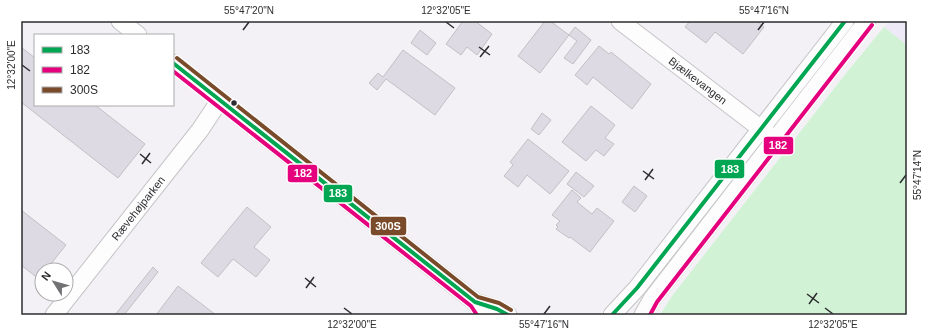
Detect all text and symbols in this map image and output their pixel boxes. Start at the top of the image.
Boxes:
text: 55°47'20"N [224,5,274,16]
text: 12°32'05"E [421,5,471,16]
text: 55°47'16"N [739,5,789,16]
legend [34,34,174,106]
text: 12°32'00"E [6,40,17,90]
text: 183 [70,43,90,57]
street label: Bjælkevangen [666,55,729,107]
text: 182 [70,63,90,77]
text: 300S [70,83,98,97]
unlabelled marker [229,98,239,108]
line badge: 182 [763,136,794,155]
text: 182 [769,139,787,151]
text: 55°47'14"N [912,150,923,200]
line badge: 183 [714,159,745,179]
text: 183 [721,163,739,175]
line badge: 182 [287,164,318,183]
text: 182 [294,167,312,179]
street label: Rævehøjparken [109,174,167,243]
line badge: 183 [323,184,353,203]
text: 183 [329,187,347,199]
line badge: 300S [370,216,407,236]
text: 300S [375,220,401,232]
north arrow [34,262,74,302]
text: N [39,269,53,283]
text: 12°32'00"E [327,319,377,330]
text: 55°47'16"N [519,319,569,330]
text: 12°32'05"E [808,319,858,330]

